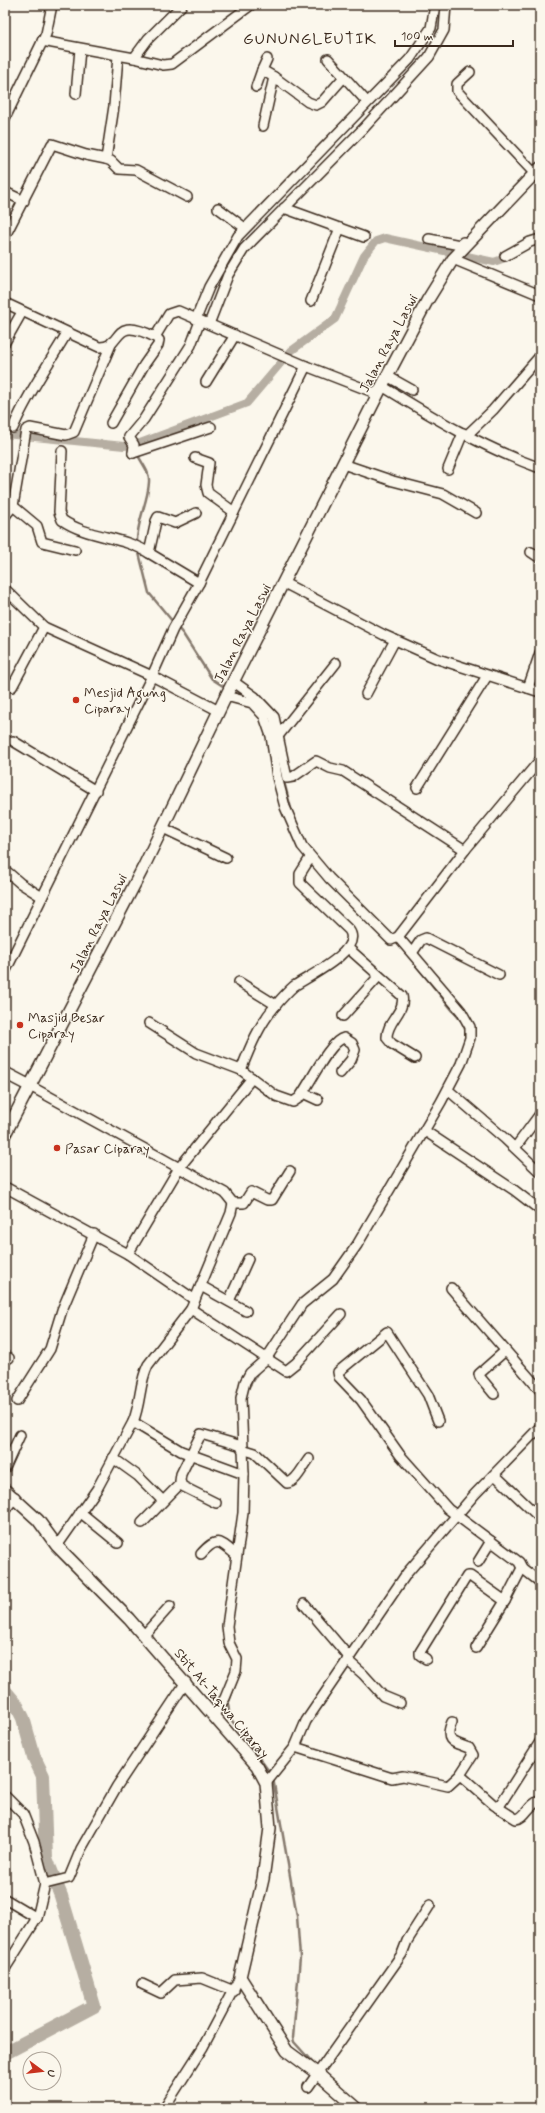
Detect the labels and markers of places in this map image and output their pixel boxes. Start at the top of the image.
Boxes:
place label: Mesjid Agung Ciparay [84,684,166,718]
marker: Mesjid Agung Ciparay [71,695,81,705]
place label: Masjid Besar Ciparay [28,1009,105,1043]
marker: Masjid Besar Ciparay [15,1020,25,1030]
place label: Pasar Ciparay [65,1140,150,1158]
marker: Pasar Ciparay [52,1143,62,1153]

